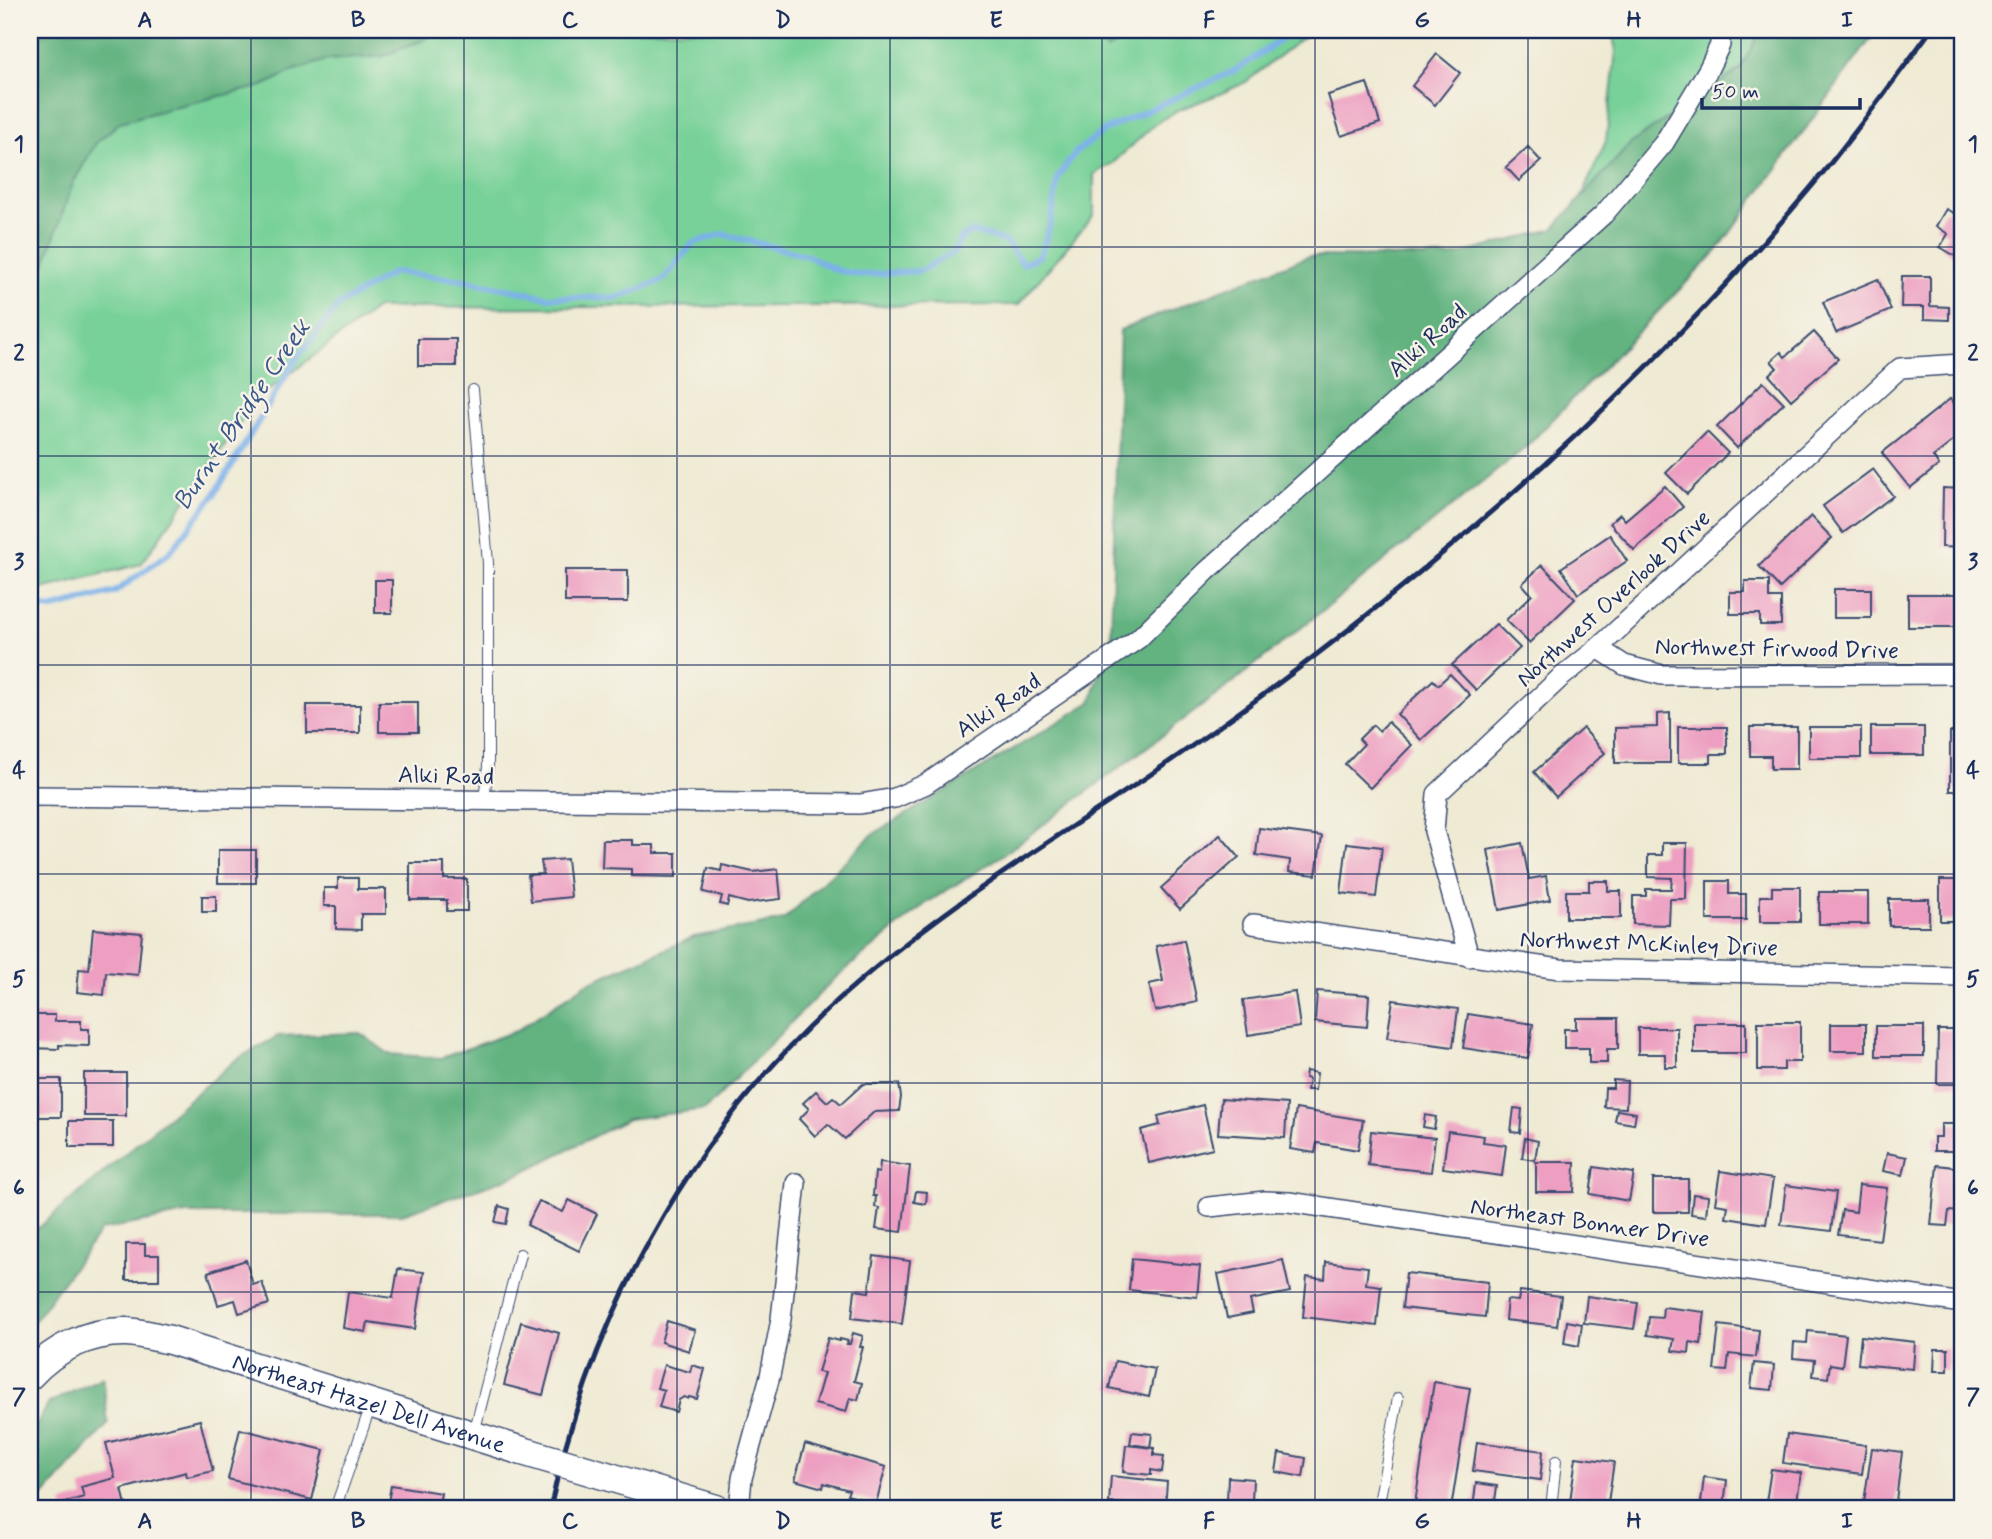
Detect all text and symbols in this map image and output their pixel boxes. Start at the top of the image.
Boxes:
text: A [137,6,153,36]
text: B [351,6,366,36]
text: C [562,6,579,36]
text: D [775,6,791,36]
text: E [989,6,1003,36]
text: F [1203,6,1215,36]
text: G [1414,6,1430,36]
text: H [1626,6,1642,36]
text: I [1841,6,1853,36]
scale bar [1702,66,1859,110]
text: 50 m [1712,78,1759,106]
text: 1 [14,130,24,160]
text: 1 [1968,130,1978,160]
street label: Alki Road [1382,297,1474,385]
water label: Burnt Bridge Creek [166,312,322,519]
text: 2 [13,339,25,369]
text: 2 [1967,339,1979,369]
street label: Northwest Overlook Drive [1510,503,1718,695]
text: 3 [14,548,25,578]
text: 3 [1968,548,1979,578]
street label: Northwest Firwood Drive [1655,632,1899,667]
street label: Alki Road [950,666,1047,746]
text: 4 [12,756,26,786]
text: 4 [1966,756,1980,786]
street label: Alki Road [398,760,494,793]
street label: Northwest McKinley Drive [1519,924,1779,965]
text: 5 [12,965,26,995]
text: 5 [1966,965,1980,995]
text: 6 [13,1174,25,1204]
text: 6 [1967,1174,1979,1204]
street label: Northeast Bonner Drive [1468,1191,1711,1256]
street label: Northeast Hazel Dell Avenue [228,1347,509,1462]
text: 7 [12,1383,26,1413]
text: 7 [1966,1383,1980,1413]
text: A [137,1507,153,1537]
text: B [351,1507,366,1537]
text: C [562,1507,579,1537]
text: D [775,1507,791,1537]
text: E [989,1507,1003,1537]
text: F [1203,1507,1215,1537]
text: G [1414,1507,1430,1537]
text: H [1626,1507,1642,1537]
text: I [1841,1507,1853,1537]

